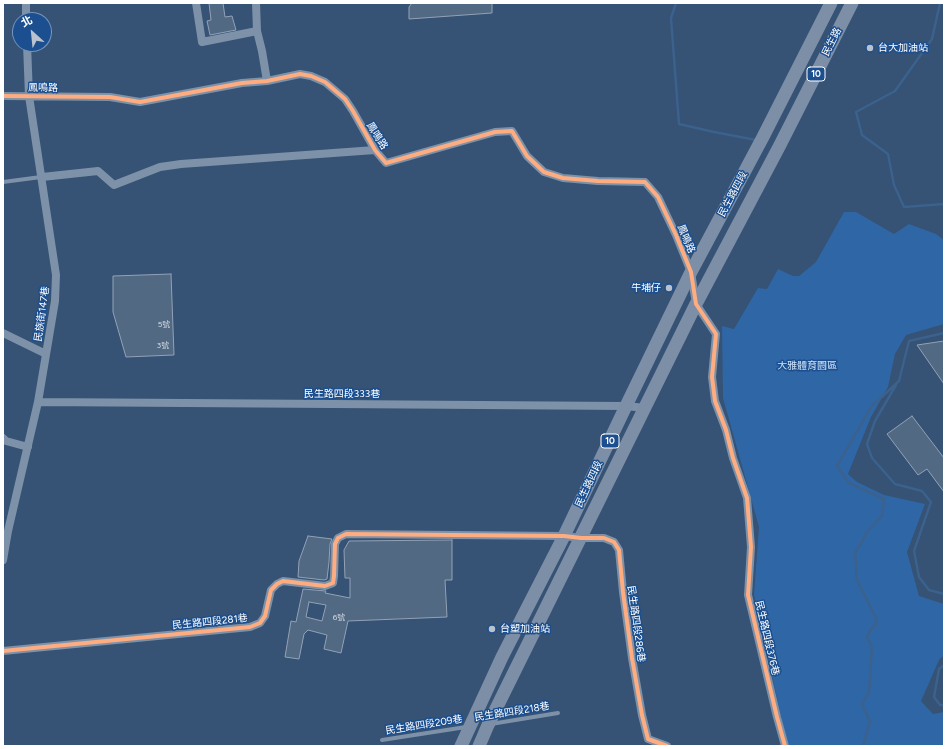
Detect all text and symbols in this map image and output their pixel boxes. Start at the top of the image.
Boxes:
north arrow [12,12,52,52]
text: 北 [19,13,35,30]
street label: 民生路 [820,26,844,58]
place label: 台大加油站 [878,42,928,54]
marker: 台大加油站 [865,43,875,53]
road number: 10 [807,67,825,81]
street label: 鳳鳴路 [28,82,58,94]
street label: 鳳鳴路 [364,120,390,152]
street label: 民生路四段 [716,169,750,219]
street label: 鳳鳴路 [675,223,697,255]
place label: 牛埔仔 [631,282,661,294]
marker: 牛埔仔 [664,283,674,293]
street label: 民族街147巷 [32,286,52,342]
house number: 5號 [158,320,170,330]
house number: 3號 [157,341,169,351]
park label: 大雅體育園區 [777,360,837,372]
street label: 民生路四段333巷 [304,388,380,400]
road number: 10 [601,434,619,448]
street label: 民生路四段 [573,459,605,509]
street label: 民生路四段286巷 [625,585,647,663]
street label: 民生路四段376巷 [753,599,781,677]
street label: 民生路四段281巷 [172,612,248,632]
house number: 6號 [333,613,345,623]
place label: 台塑加油站 [500,623,550,635]
marker: 台塑加油站 [487,624,497,634]
street label: 民生路四段218巷 [474,700,550,724]
street label: 民生路四段209巷 [385,713,463,737]

